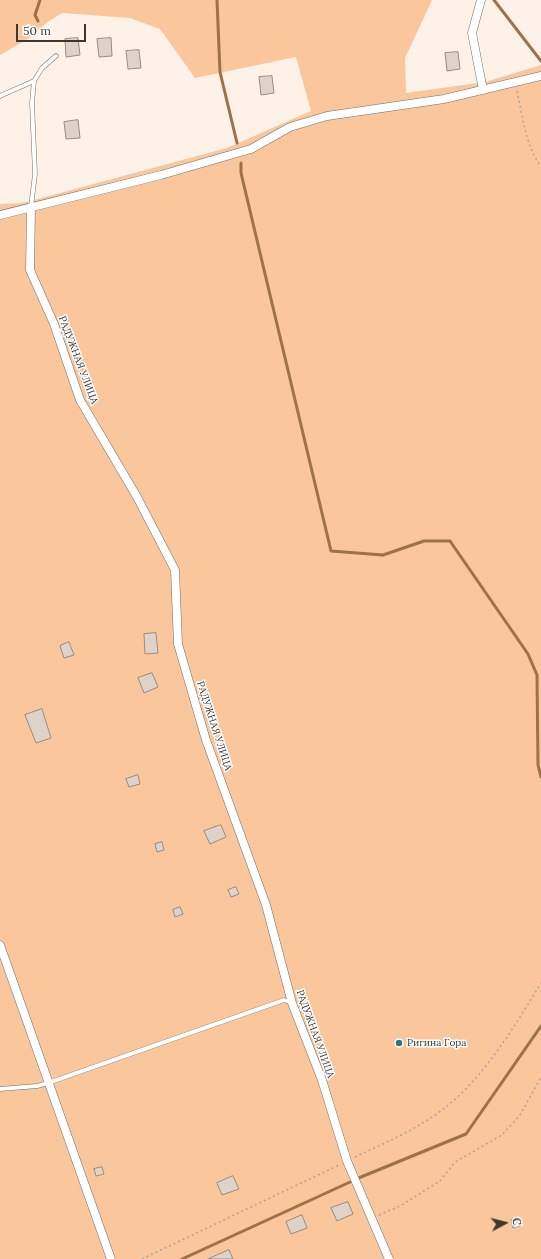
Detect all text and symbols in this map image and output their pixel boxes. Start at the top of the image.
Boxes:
scale bar [18,16,88,42]
text: 50 m [23,23,51,38]
street label: РАДУЖНАЯ УЛИЦА [56,314,100,406]
street label: РАДУЖНАЯ УЛИЦА [194,680,234,772]
street label: РАДУЖНАЯ УЛИЦА [293,988,337,1080]
place label: Ригина Гора [407,1037,466,1049]
marker: Ригина Гора [394,1038,404,1048]
north arrow [485,1203,525,1243]
text: С [510,1217,524,1226]

